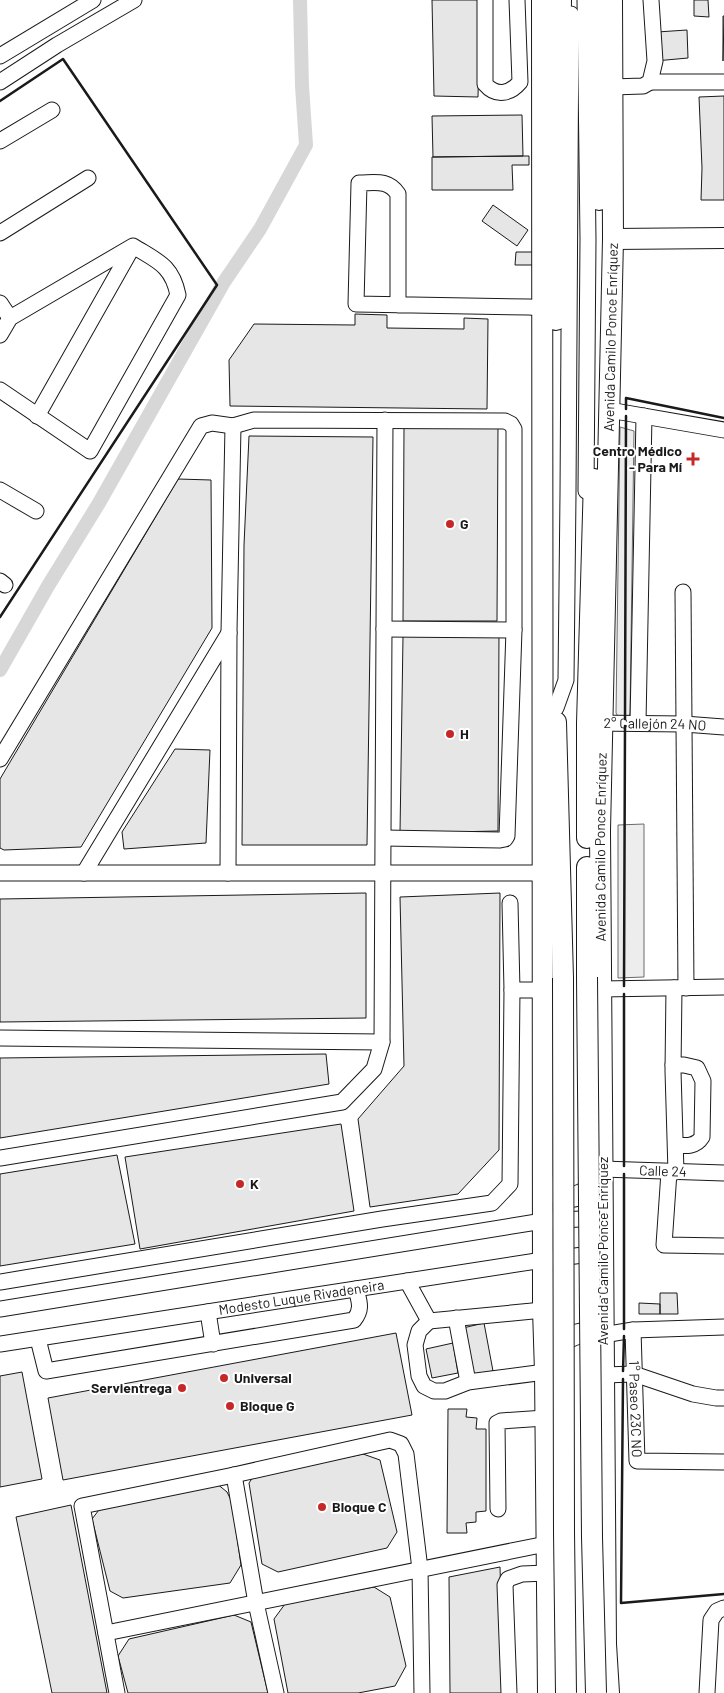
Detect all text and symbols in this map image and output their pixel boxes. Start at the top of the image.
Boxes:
street label: Avenida Camilo Ponce Enríquez [600,243,621,432]
place label: Centro Médico - Para Mí [593,442,683,475]
marker: Centro Médico - Para Mí [686,452,700,466]
place label: G [460,515,469,532]
marker: G [444,518,456,530]
street label: 2° Callejón 24 NO [604,714,707,734]
place label: H [460,725,469,742]
marker: H [444,728,456,740]
street label: Avenida Camilo Ponce Enríquez [591,752,610,942]
street label: Avenida Camilo Ponce Enríquez [594,1157,611,1345]
street label: Calle 24 [639,1161,687,1180]
place label: K [250,1175,259,1192]
marker: K [234,1178,246,1190]
street label: Modesto Luque Rivadeneira [217,1276,385,1318]
street label: 1° Paseo 23C NO [626,1360,646,1458]
place label: Universal [234,1369,292,1386]
marker: Universal [218,1372,230,1384]
place label: Servientrega [91,1379,172,1396]
marker: Servientrega [176,1382,188,1394]
place label: Bloque G [240,1397,295,1414]
marker: Bloque G [224,1400,236,1412]
place label: Bloque C [332,1498,386,1515]
marker: Bloque C [316,1501,328,1513]

